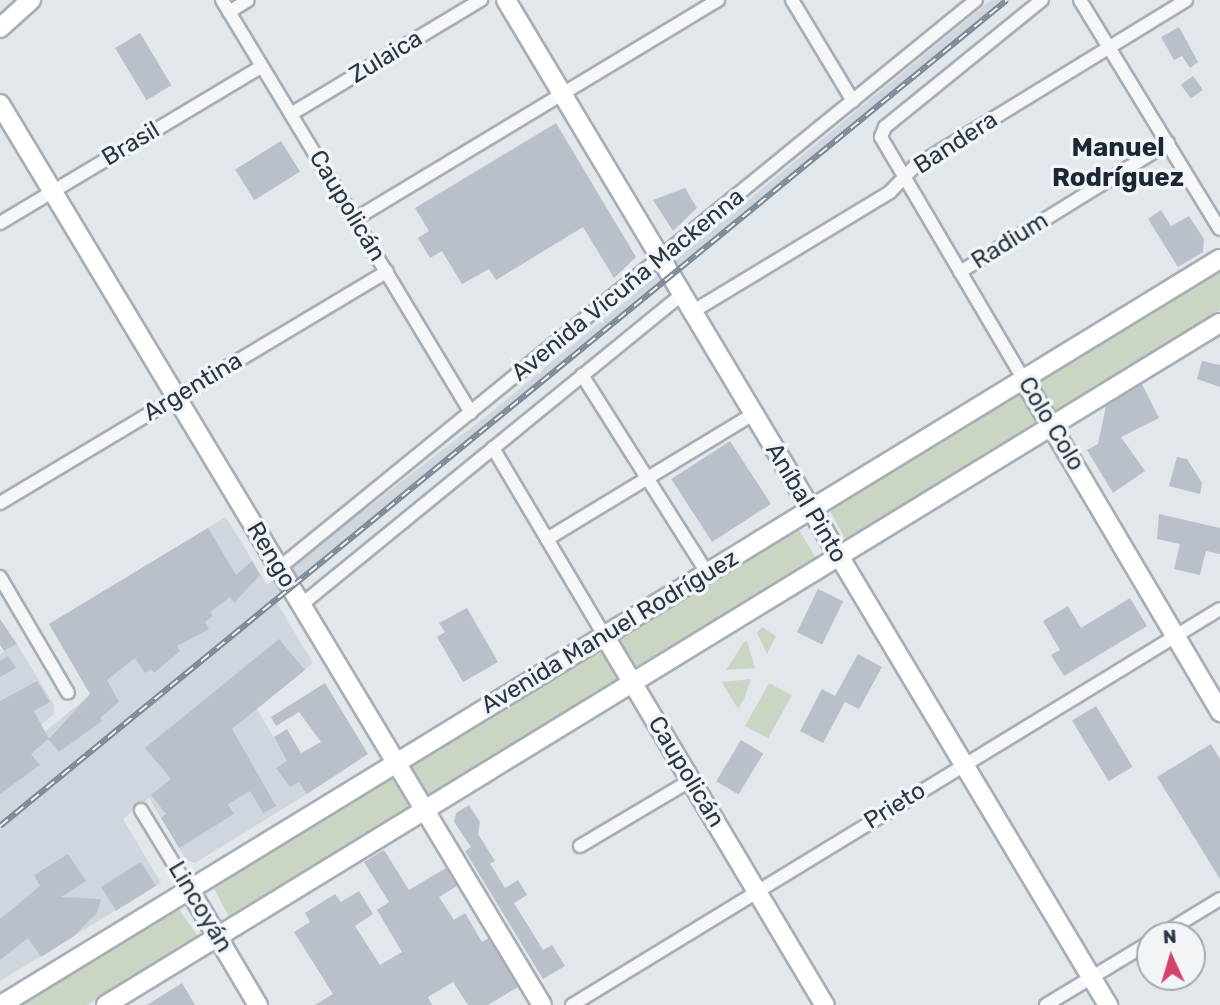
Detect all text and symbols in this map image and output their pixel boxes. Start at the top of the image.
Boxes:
street label: Zulaica [344,24,428,90]
street label: Bandera [909,105,1003,181]
street label: Brasil [97,116,165,172]
district label: Manuel Rodríguez [1052,132,1184,194]
street label: Caupolicán [303,145,391,267]
street label: Avenida Vicuña Mackenna [506,182,750,388]
street label: Radium [966,206,1054,276]
street label: Argentina [138,346,248,428]
street label: Colo Colo [1012,372,1090,476]
street label: Aníbal Pinto [759,438,853,568]
street label: Rengo [240,517,302,593]
street label: Avenida Manuel Rodríguez [476,544,744,720]
street label: Caupolicán [642,711,730,833]
street label: Prieto [859,776,931,836]
street label: Lincoyán [162,856,238,958]
north arrow [1136,921,1206,991]
text: N [1162,925,1177,948]

